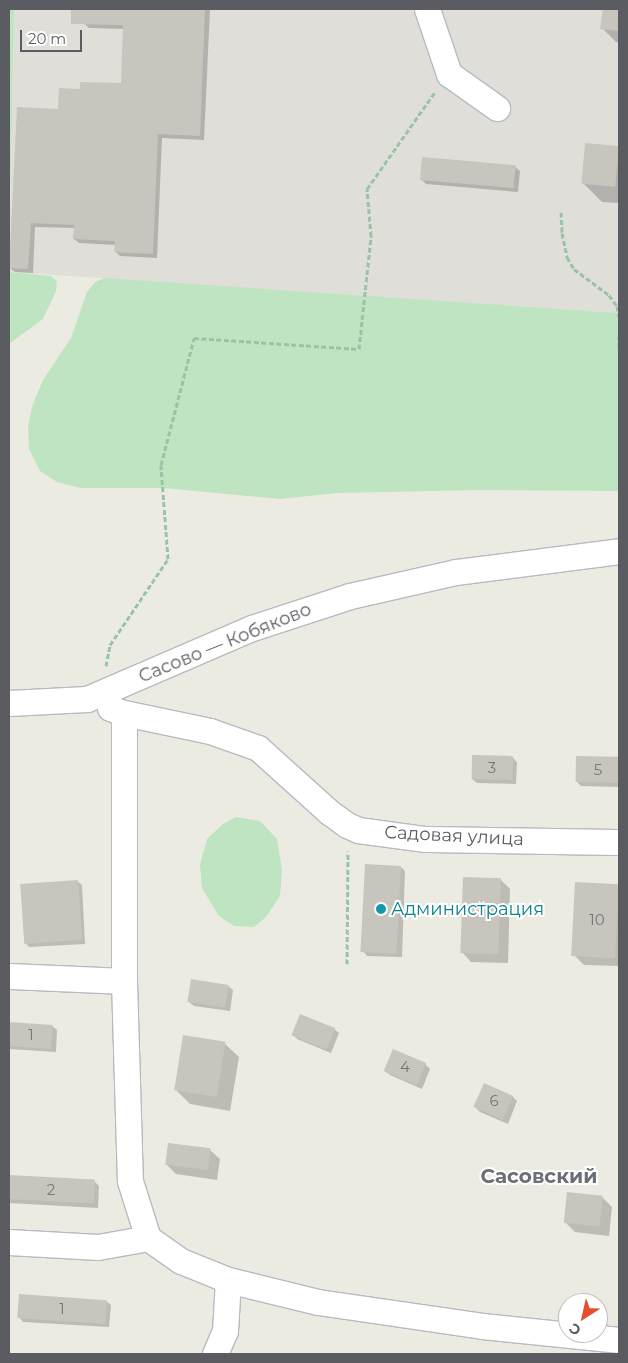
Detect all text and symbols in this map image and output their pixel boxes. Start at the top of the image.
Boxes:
scale bar [22,20,85,52]
text: 20 m [28,29,66,48]
street label: Сасово — Кобяково [135,598,315,688]
house number: 3 [488,759,496,777]
house number: 5 [594,761,602,779]
street label: Садовая улица [384,822,524,850]
place label: Администрация [391,898,544,920]
marker: Администрация [375,903,387,915]
house number: 10 [589,911,605,929]
house number: 1 [28,1026,34,1044]
house number: 4 [400,1058,410,1076]
house number: 6 [489,1092,499,1110]
district label: Сасовский [481,1164,597,1188]
house number: 2 [47,1181,55,1199]
north arrow [558,1293,608,1343]
house number: 1 [59,1300,65,1318]
text: С [566,1319,584,1340]

